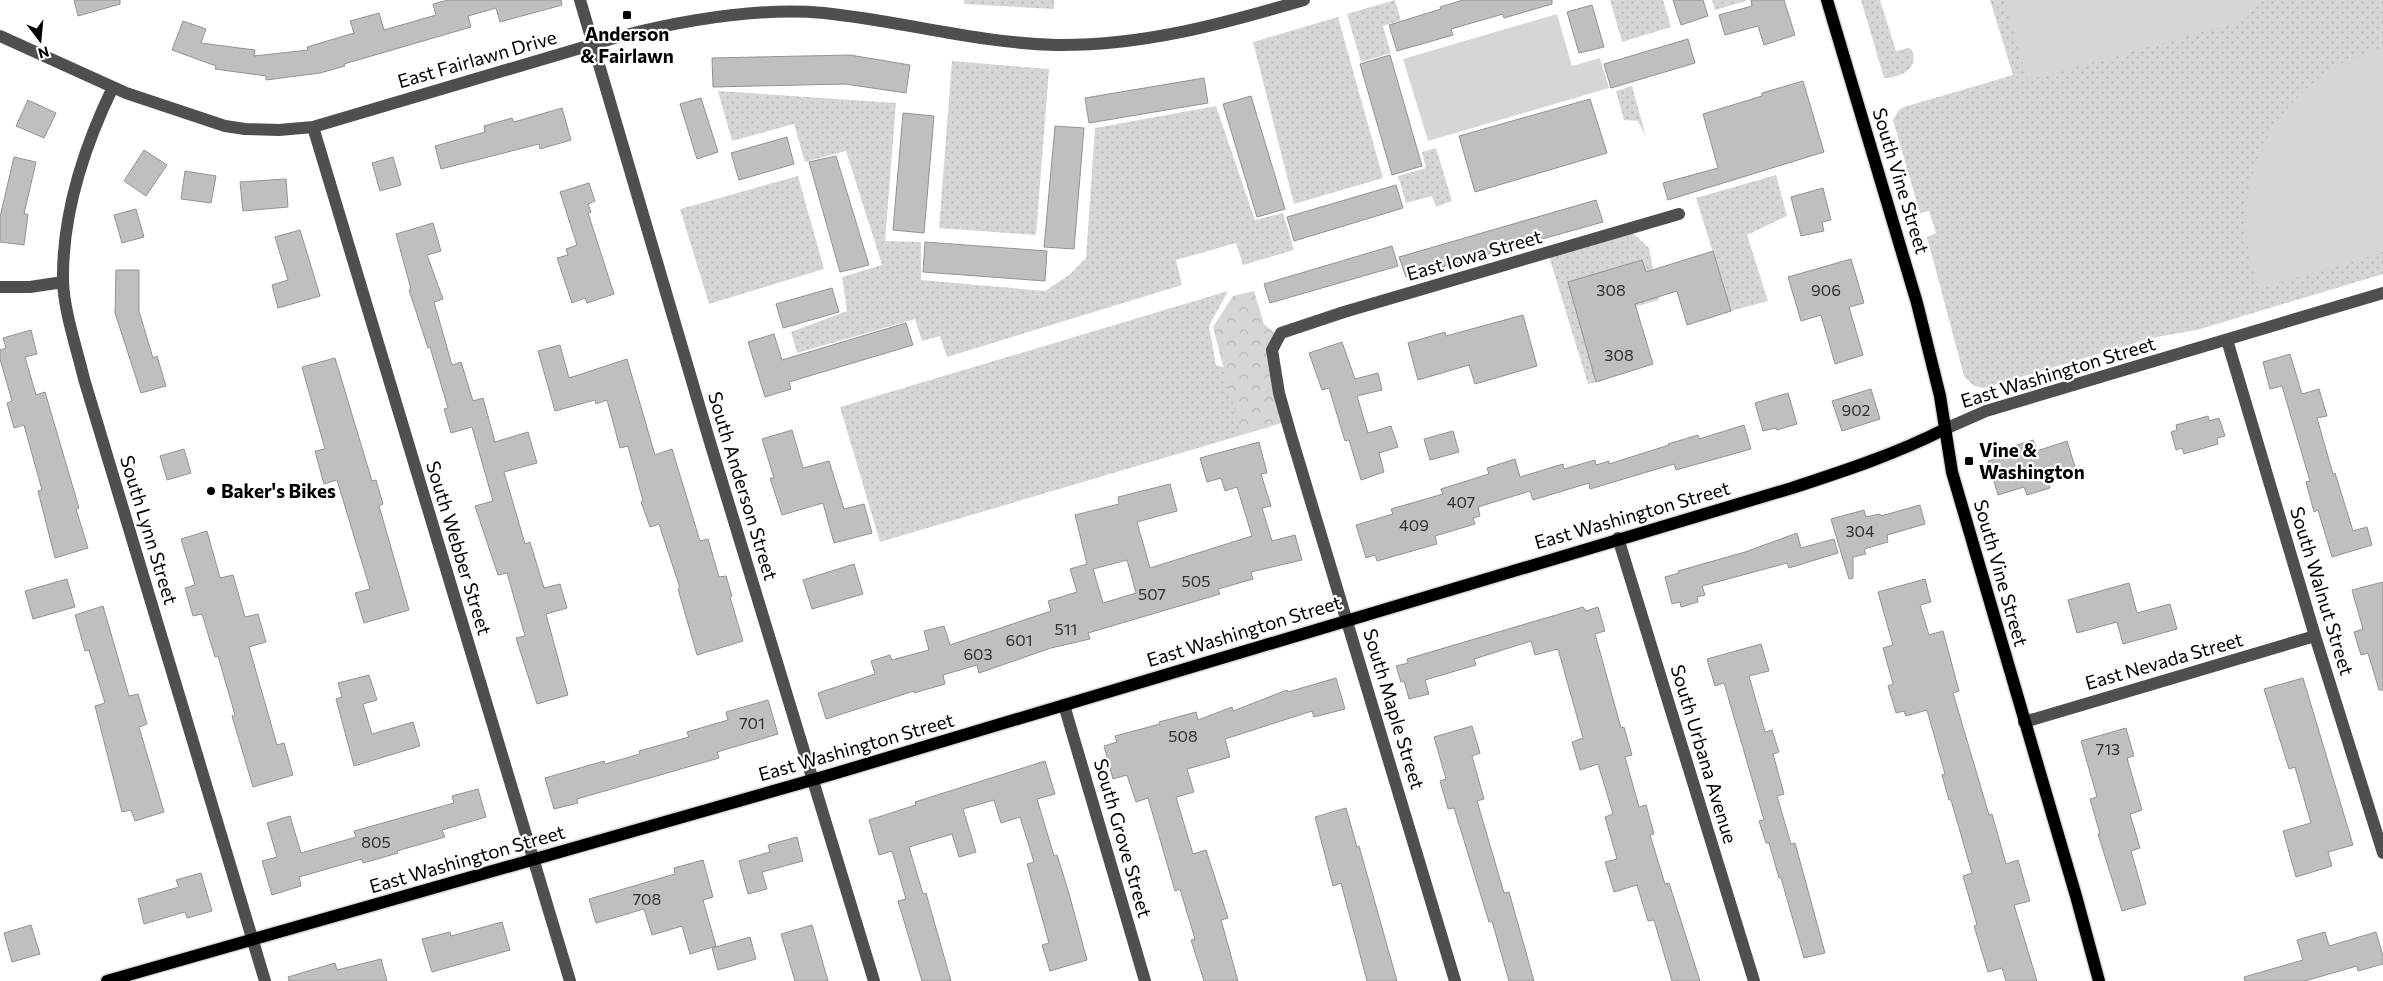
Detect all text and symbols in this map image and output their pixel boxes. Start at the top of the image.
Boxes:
marker: Anderson & Fairlawn [621,9,633,21]
north arrow [15,15,65,65]
place label: Anderson & Fairlawn [580,22,674,67]
street label: East Fairlawn Drive [395,25,559,92]
text: N [36,43,51,63]
street label: South Vine Street [1868,105,1935,257]
street label: East Iowa Street [1403,224,1544,285]
house number: 308 [1596,280,1626,299]
house number: 906 [1811,280,1841,299]
street label: East Washington Street [1958,331,2158,412]
house number: 308 [1604,345,1634,364]
street label: South Anderson Street [704,389,783,583]
house number: 902 [1842,400,1871,419]
place label: Vine & Washington [1979,438,2085,483]
street label: South Lynn Street [116,453,183,607]
marker: Vine & Washington [1963,455,1975,467]
street label: South Webber Street [422,458,497,638]
street label: East Washington Street [1531,476,1733,553]
place label: Baker's Bikes [221,479,336,502]
marker: Baker's Bikes [205,485,217,497]
house number: 407 [1447,492,1475,511]
street label: South Vine Street [1970,497,2033,649]
street label: South Walnut Street [2286,504,2359,678]
house number: 409 [1399,515,1429,534]
house number: 304 [1845,521,1875,540]
house number: 505 [1182,571,1210,590]
house number: 507 [1138,584,1166,603]
street label: East Washington Street [1144,590,1344,671]
house number: 511 [1055,619,1077,638]
street label: South Maple Street [1359,626,1430,792]
street label: East Nevada Street [2082,627,2246,694]
house number: 601 [1006,630,1033,649]
house number: 603 [963,644,993,663]
street label: South Urbana Avenue [1666,662,1743,846]
street label: East Washington Street [755,708,957,785]
house number: 701 [739,713,765,732]
house number: 508 [1168,726,1198,745]
house number: 713 [2096,739,2120,758]
street label: South Grove Street [1090,756,1157,920]
street label: East Washington Street [366,820,568,897]
house number: 805 [361,832,391,851]
house number: 708 [633,889,661,908]

